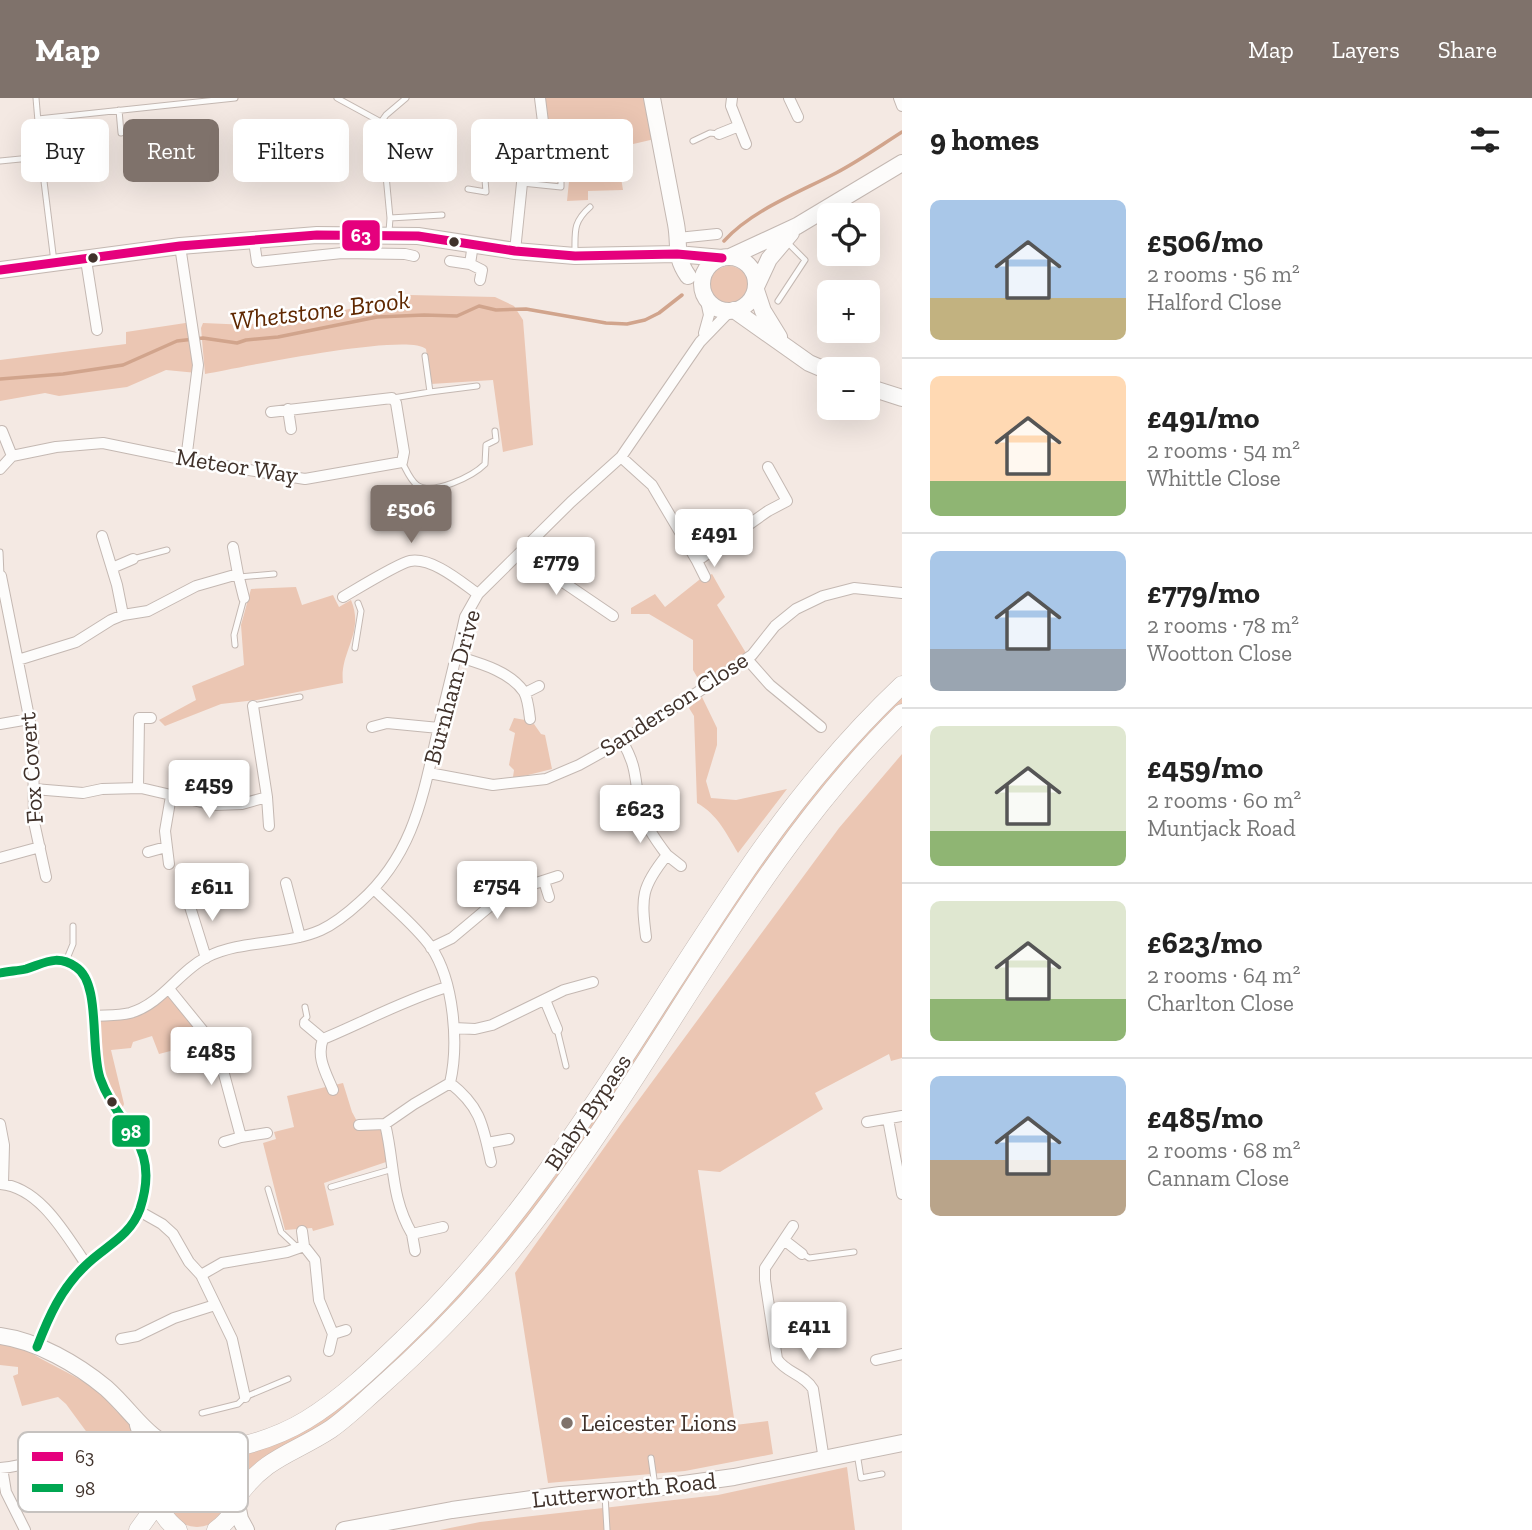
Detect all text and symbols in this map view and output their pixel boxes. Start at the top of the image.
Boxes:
text: Map [35,30,100,69]
text: Map [1248,35,1294,64]
text: Layers [1332,35,1400,64]
text: Share [1438,35,1497,64]
chip: Buy [21,119,109,182]
chip: Rent [123,119,219,182]
chip: Filters [233,119,349,182]
chip: New [363,119,457,182]
chip: Apartment [471,119,633,182]
icon: filters [1466,121,1504,159]
text: 9 homes [930,122,1039,158]
map controls [817,203,880,420]
button: locate [817,203,880,266]
line badge: 63 [341,219,381,252]
text: 63 [351,224,371,247]
text: £506/mo [1147,224,1263,260]
icon: home [986,228,1070,312]
unlabelled marker [447,235,461,249]
unlabelled marker [86,251,100,265]
text: 2 rooms · 56 m² [1147,260,1300,288]
button: + [817,280,880,343]
water label: Whetstone Brook [228,283,412,337]
text: Halford Close [1147,288,1282,316]
button: − [817,357,880,420]
text: £491/mo [1147,400,1260,436]
icon: home [986,404,1070,488]
text: 2 rooms · 54 m² [1147,436,1300,464]
street label: Meteor Way [174,442,301,490]
text: Whittle Close [1147,464,1281,492]
pin: £506 [370,486,452,545]
text: £506 [387,494,435,522]
pin: £491 [673,510,755,569]
text: £491 [691,518,737,546]
pin: £779 [515,538,597,597]
text: £779 [533,546,579,574]
text: £779/mo [1147,575,1260,611]
icon: home [986,579,1070,663]
street label: Burnham Drive [417,606,486,768]
text: 2 rooms · 78 m² [1147,611,1299,639]
text: Wootton Close [1147,639,1292,667]
street label: Sanderson Close [594,645,753,762]
street label: Fox Covert [12,711,49,825]
text: £459/mo [1147,750,1263,786]
icon: home [986,754,1070,838]
pin: £459 [168,760,250,820]
text: £459 [185,769,233,797]
pin: £623 [599,786,681,845]
text: 2 rooms · 60 m² [1147,786,1301,814]
text: £623 [616,794,664,822]
text: Muntjack Road [1147,814,1296,842]
pin: £754 [456,862,538,921]
pin: £611 [171,864,253,923]
text: £754 [473,870,521,898]
text: £611 [191,872,233,900]
text: £623/mo [1147,925,1262,961]
icon: home [986,929,1070,1013]
text: 2 rooms · 64 m² [1147,961,1300,989]
text: Charlton Close [1147,989,1294,1017]
pin: £485 [170,1028,252,1087]
text: £485 [187,1036,235,1064]
street label: Blaby Bypass [538,1048,637,1175]
unlabelled marker [105,1095,119,1109]
text: £485/mo [1147,1100,1263,1136]
icon: home [986,1104,1070,1188]
line badge: 98 [111,1114,151,1148]
text: 98 [121,1120,141,1143]
text: 2 rooms · 68 m² [1147,1136,1300,1164]
text: Cannam Close [1147,1164,1289,1192]
pin: £411 [768,1302,850,1362]
text: £411 [787,1311,831,1339]
place label: Leicester Lions [581,1408,737,1437]
marker: Leicester Lions [559,1415,575,1431]
legend [18,1432,248,1512]
text: 63 [75,1445,94,1468]
street label: Lutterworth Road [530,1465,718,1514]
text: 98 [75,1477,95,1500]

